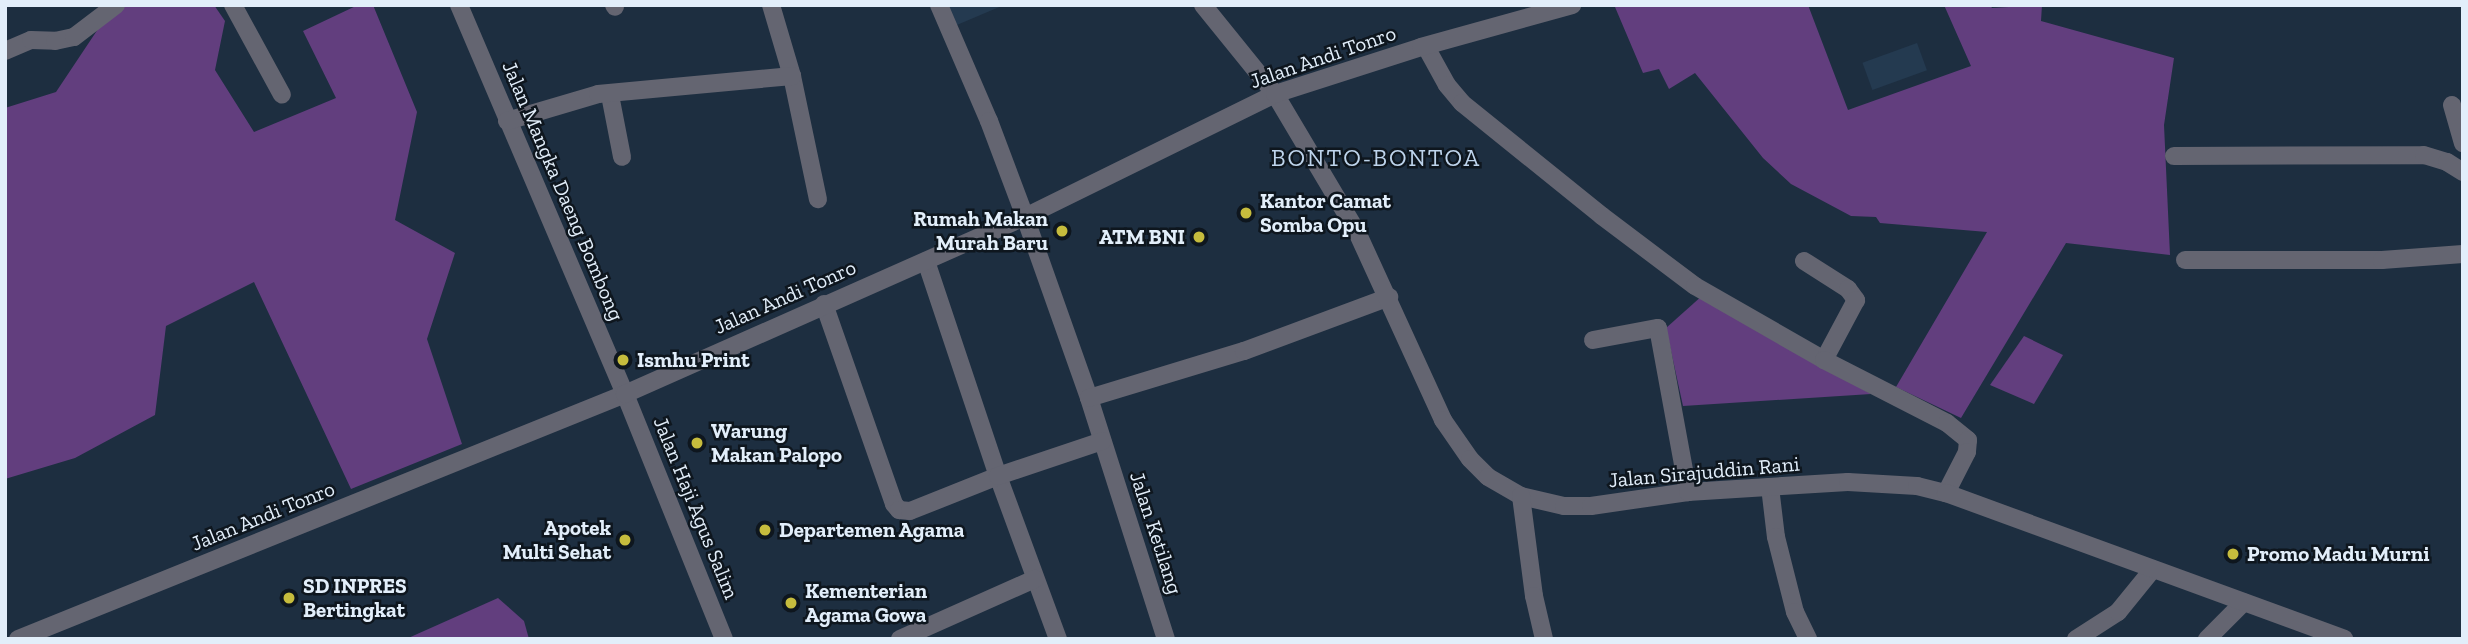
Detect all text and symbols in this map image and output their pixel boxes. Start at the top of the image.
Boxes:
street label: Jalan Andi Tonro [1246,20,1400,94]
street label: Jalan Mangka Daeng Bombong [497,57,629,325]
district label: BONTO-BONTOA [1273,144,1479,172]
place label: Kantor Camat Somba Opu [1260,188,1391,238]
marker: Kantor Camat Somba Opu [1238,205,1254,221]
place label: Rumah Makan Murah Baru [913,206,1048,256]
marker: Rumah Makan Murah Baru [1054,223,1070,239]
place label: ATM BNI [1099,224,1185,250]
marker: ATM BNI [1191,229,1207,245]
street label: Jalan Andi Tonro [710,254,860,340]
place label: Ismhu Print [637,347,750,373]
marker: Ismhu Print [615,352,631,368]
street label: Jalan Haji Agus Salim [648,413,744,603]
place label: Warung Makan Palopo [711,418,842,468]
marker: Warung Makan Palopo [689,435,705,451]
street label: Jalan Sirajuddin Rani [1607,451,1801,493]
street label: Jalan Ketilang [1124,468,1188,598]
street label: Jalan Andi Tonro [187,476,339,556]
place label: Apotek Multi Sehat [503,515,611,565]
place label: Departemen Agama [779,517,965,543]
marker: Departemen Agama [757,522,773,538]
marker: Apotek Multi Sehat [617,532,633,548]
place label: Promo Madu Murni [2247,541,2429,567]
marker: Promo Madu Murni [2225,546,2241,562]
place label: SD INPRES Bertingkat [303,573,407,623]
place label: Kementerian Agama Gowa [805,578,927,628]
marker: SD INPRES Bertingkat [281,590,297,606]
marker: Kementerian Agama Gowa [783,595,799,611]

